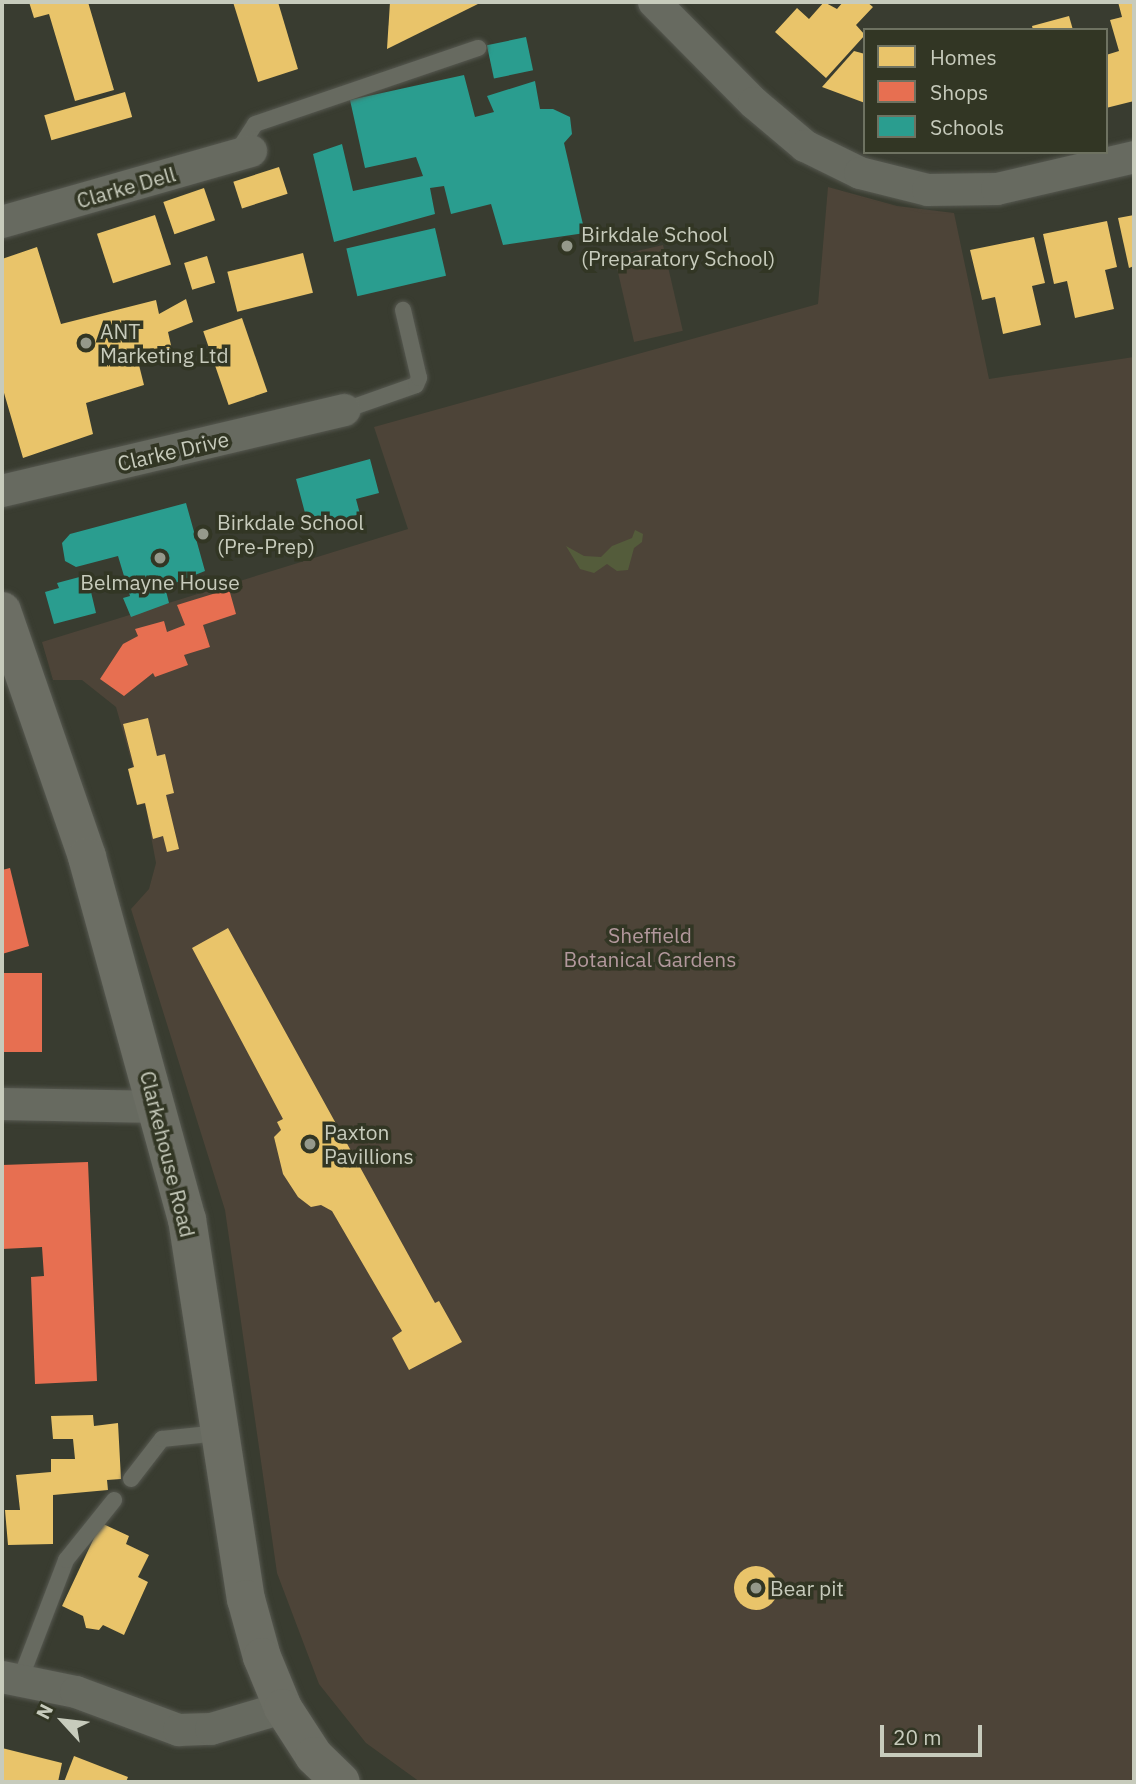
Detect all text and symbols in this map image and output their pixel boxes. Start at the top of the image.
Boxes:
legend [863,28,1108,154]
text: Homes [930,43,997,71]
text: Shops [930,78,988,106]
text: Schools [930,113,1004,141]
street label: Clarke Dell [74,161,178,213]
place label: Birkdale School (Preparatory School) [581,221,775,271]
marker: Birkdale School (Preparatory School) [559,238,575,254]
place label: ANT Marketing Ltd [100,318,229,368]
marker: ANT Marketing Ltd [78,335,94,351]
street label: Clarke Drive [115,426,231,476]
place label: Birkdale School (Pre-Prep) [217,509,364,559]
marker: Birkdale School (Pre-Prep) [195,526,211,542]
marker: Belmayne House [152,550,168,566]
place label: Belmayne House [80,569,240,595]
park label: Sheffield Botanical Gardens [564,922,736,972]
street label: Clarkehouse Road [135,1068,201,1240]
place label: Paxton Pavillions [324,1119,414,1169]
marker: Paxton Pavillions [302,1136,318,1152]
place label: Bear pit [770,1575,844,1601]
marker: Bear pit [748,1580,764,1596]
north arrow [28,1686,98,1756]
text: N [30,1700,58,1723]
scale bar [884,1710,986,1754]
text: 20 m [893,1723,942,1751]

